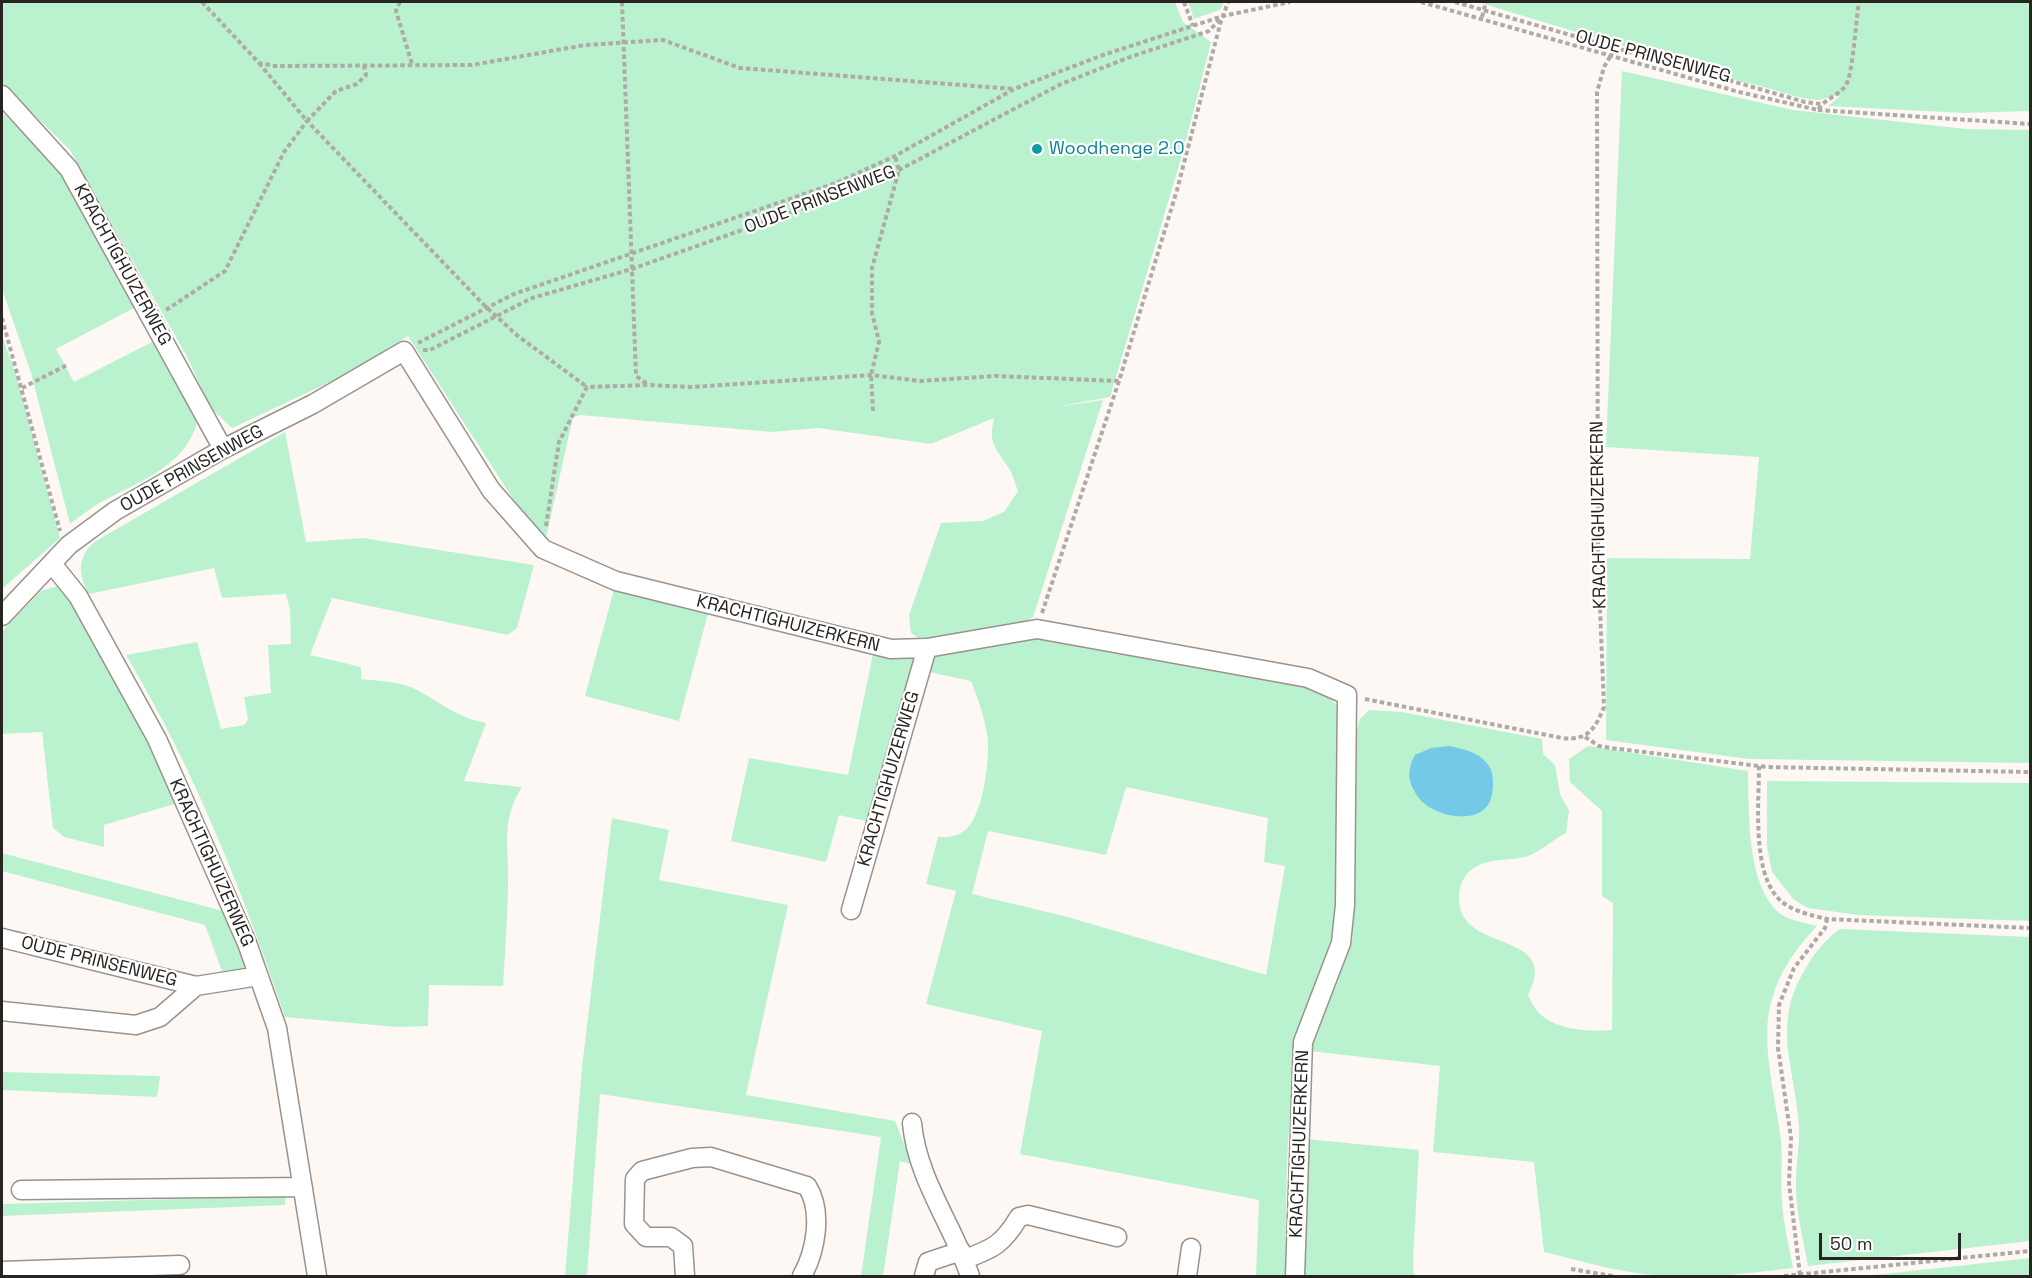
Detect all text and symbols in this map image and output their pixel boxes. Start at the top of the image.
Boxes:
street label: OUDE PRINSENWEG [1573,26,1733,88]
place label: Woodhenge 2.0 [1049,138,1185,160]
marker: Woodhenge 2.0 [1030,142,1044,156]
street label: OUDE PRINSENWEG [741,161,899,239]
street label: KRACHTIGHUIZERWEG [69,180,175,350]
street label: OUDE PRINSENWEG [117,421,267,517]
street label: KRACHTIGHUIZERKERN [1587,421,1611,609]
street label: KRACHTIGHUIZERKERN [694,591,882,657]
street label: KRACHTIGHUIZERWEG [854,689,924,869]
street label: KRACHTIGHUIZERWEG [164,776,258,950]
street label: OUDE PRINSENWEG [19,932,179,992]
street label: KRACHTIGHUIZERKERN [1286,1050,1314,1238]
scale bar [1822,1221,1964,1259]
text: 50 m [1830,1232,1872,1255]

